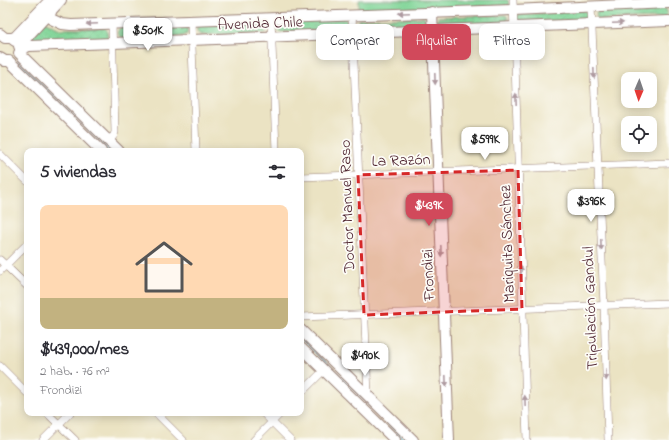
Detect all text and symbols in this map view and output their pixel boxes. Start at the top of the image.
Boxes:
street label: Avenida Chile [217,10,304,37]
one-way arrow [398,10,410,17]
pin: $501K [120,18,176,52]
one-way arrow [612,20,624,27]
one-way arrow [86,21,98,28]
text: $501K [132,21,164,40]
chip: Comprar [316,24,394,60]
chip: Alquilar [402,24,471,60]
chip: Filtros [479,24,545,60]
one-way arrow [591,67,598,79]
north arrow [621,72,657,108]
map controls [621,72,657,152]
one-way arrow [431,73,438,85]
one-way arrow [513,92,519,105]
button: locate [621,116,657,152]
pin: $599K [457,127,513,161]
text: $599K [470,130,500,149]
street label: Doctor Manuel Raso [334,139,362,274]
street label: La Razón [371,148,431,174]
text: 5 viviendas [40,160,117,185]
icon: filters [266,161,288,183]
street label: Mariquita Sánchez [494,184,522,303]
pin: $396K [563,189,619,223]
text: $396K [576,192,606,211]
pin: $439K [401,193,457,227]
text: $439K [415,196,443,215]
icon: home [128,231,200,303]
one-way arrow [598,239,605,251]
one-way arrow [438,245,445,257]
street label: Tripulación Gandul [577,245,605,370]
street label: Frondizi [416,249,442,302]
one-way arrow [518,264,524,277]
text: $439,000/mes [40,337,129,362]
pin: $490K [337,343,393,377]
text: $490K [350,346,380,365]
text: 2 hab. · 76 m² [40,362,110,381]
one-way arrow [603,369,609,382]
one-way arrow [443,375,450,387]
text: Frondizi [40,381,82,400]
one-way arrow [522,395,529,407]

